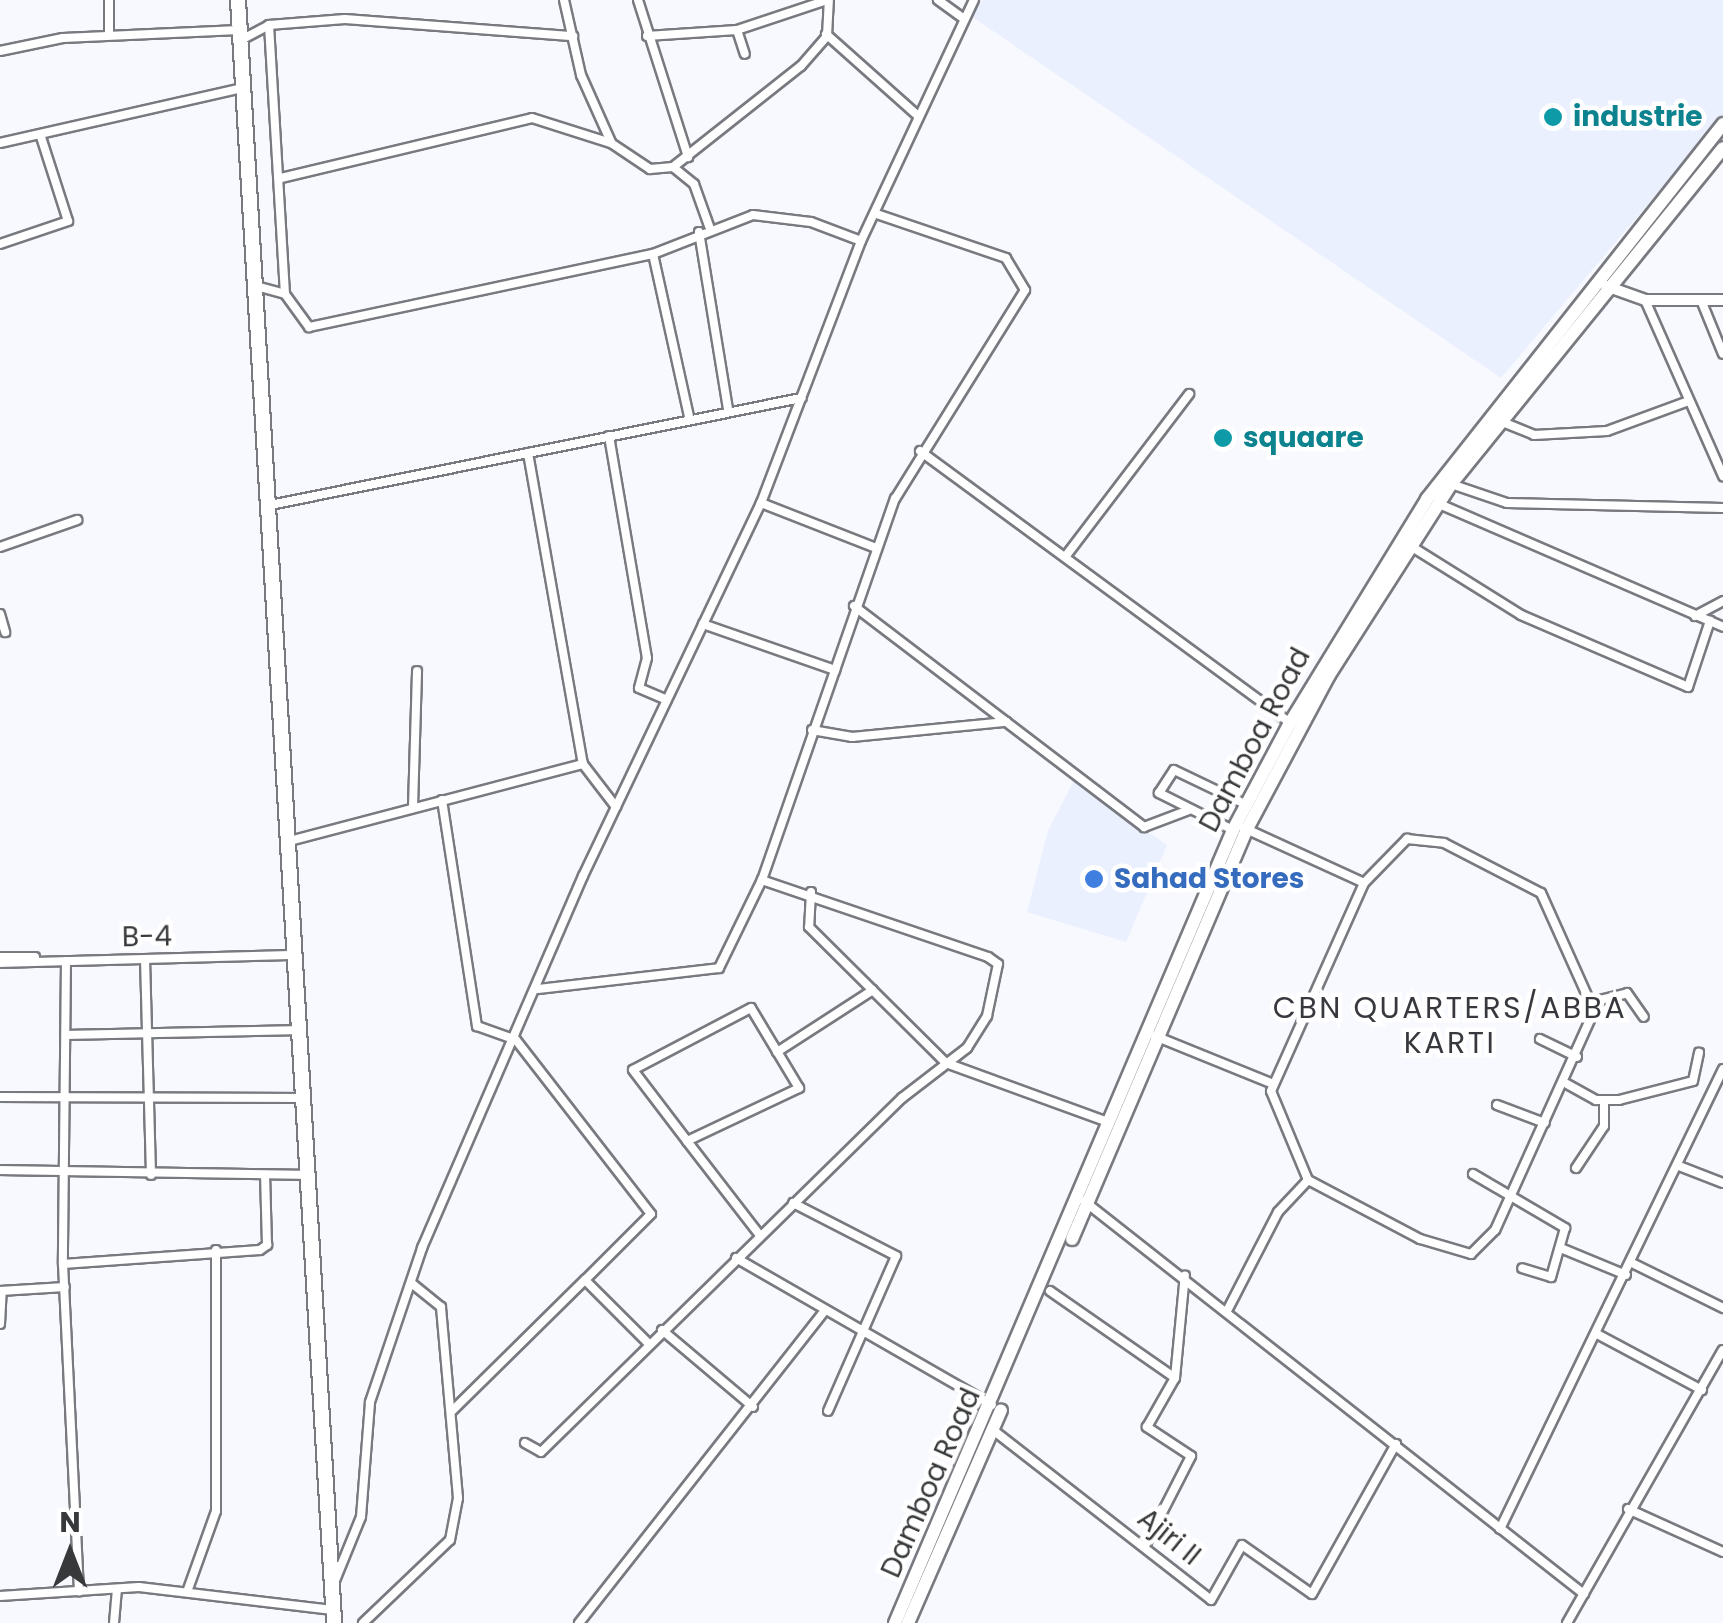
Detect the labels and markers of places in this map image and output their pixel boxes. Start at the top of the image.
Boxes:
place label: industrie [1573,100,1702,134]
marker: industrie [1542,106,1564,128]
place label: squaare [1243,421,1364,455]
marker: squaare [1212,427,1234,449]
place label: Sahad Stores [1114,862,1304,896]
marker: Sahad Stores [1083,868,1105,890]

